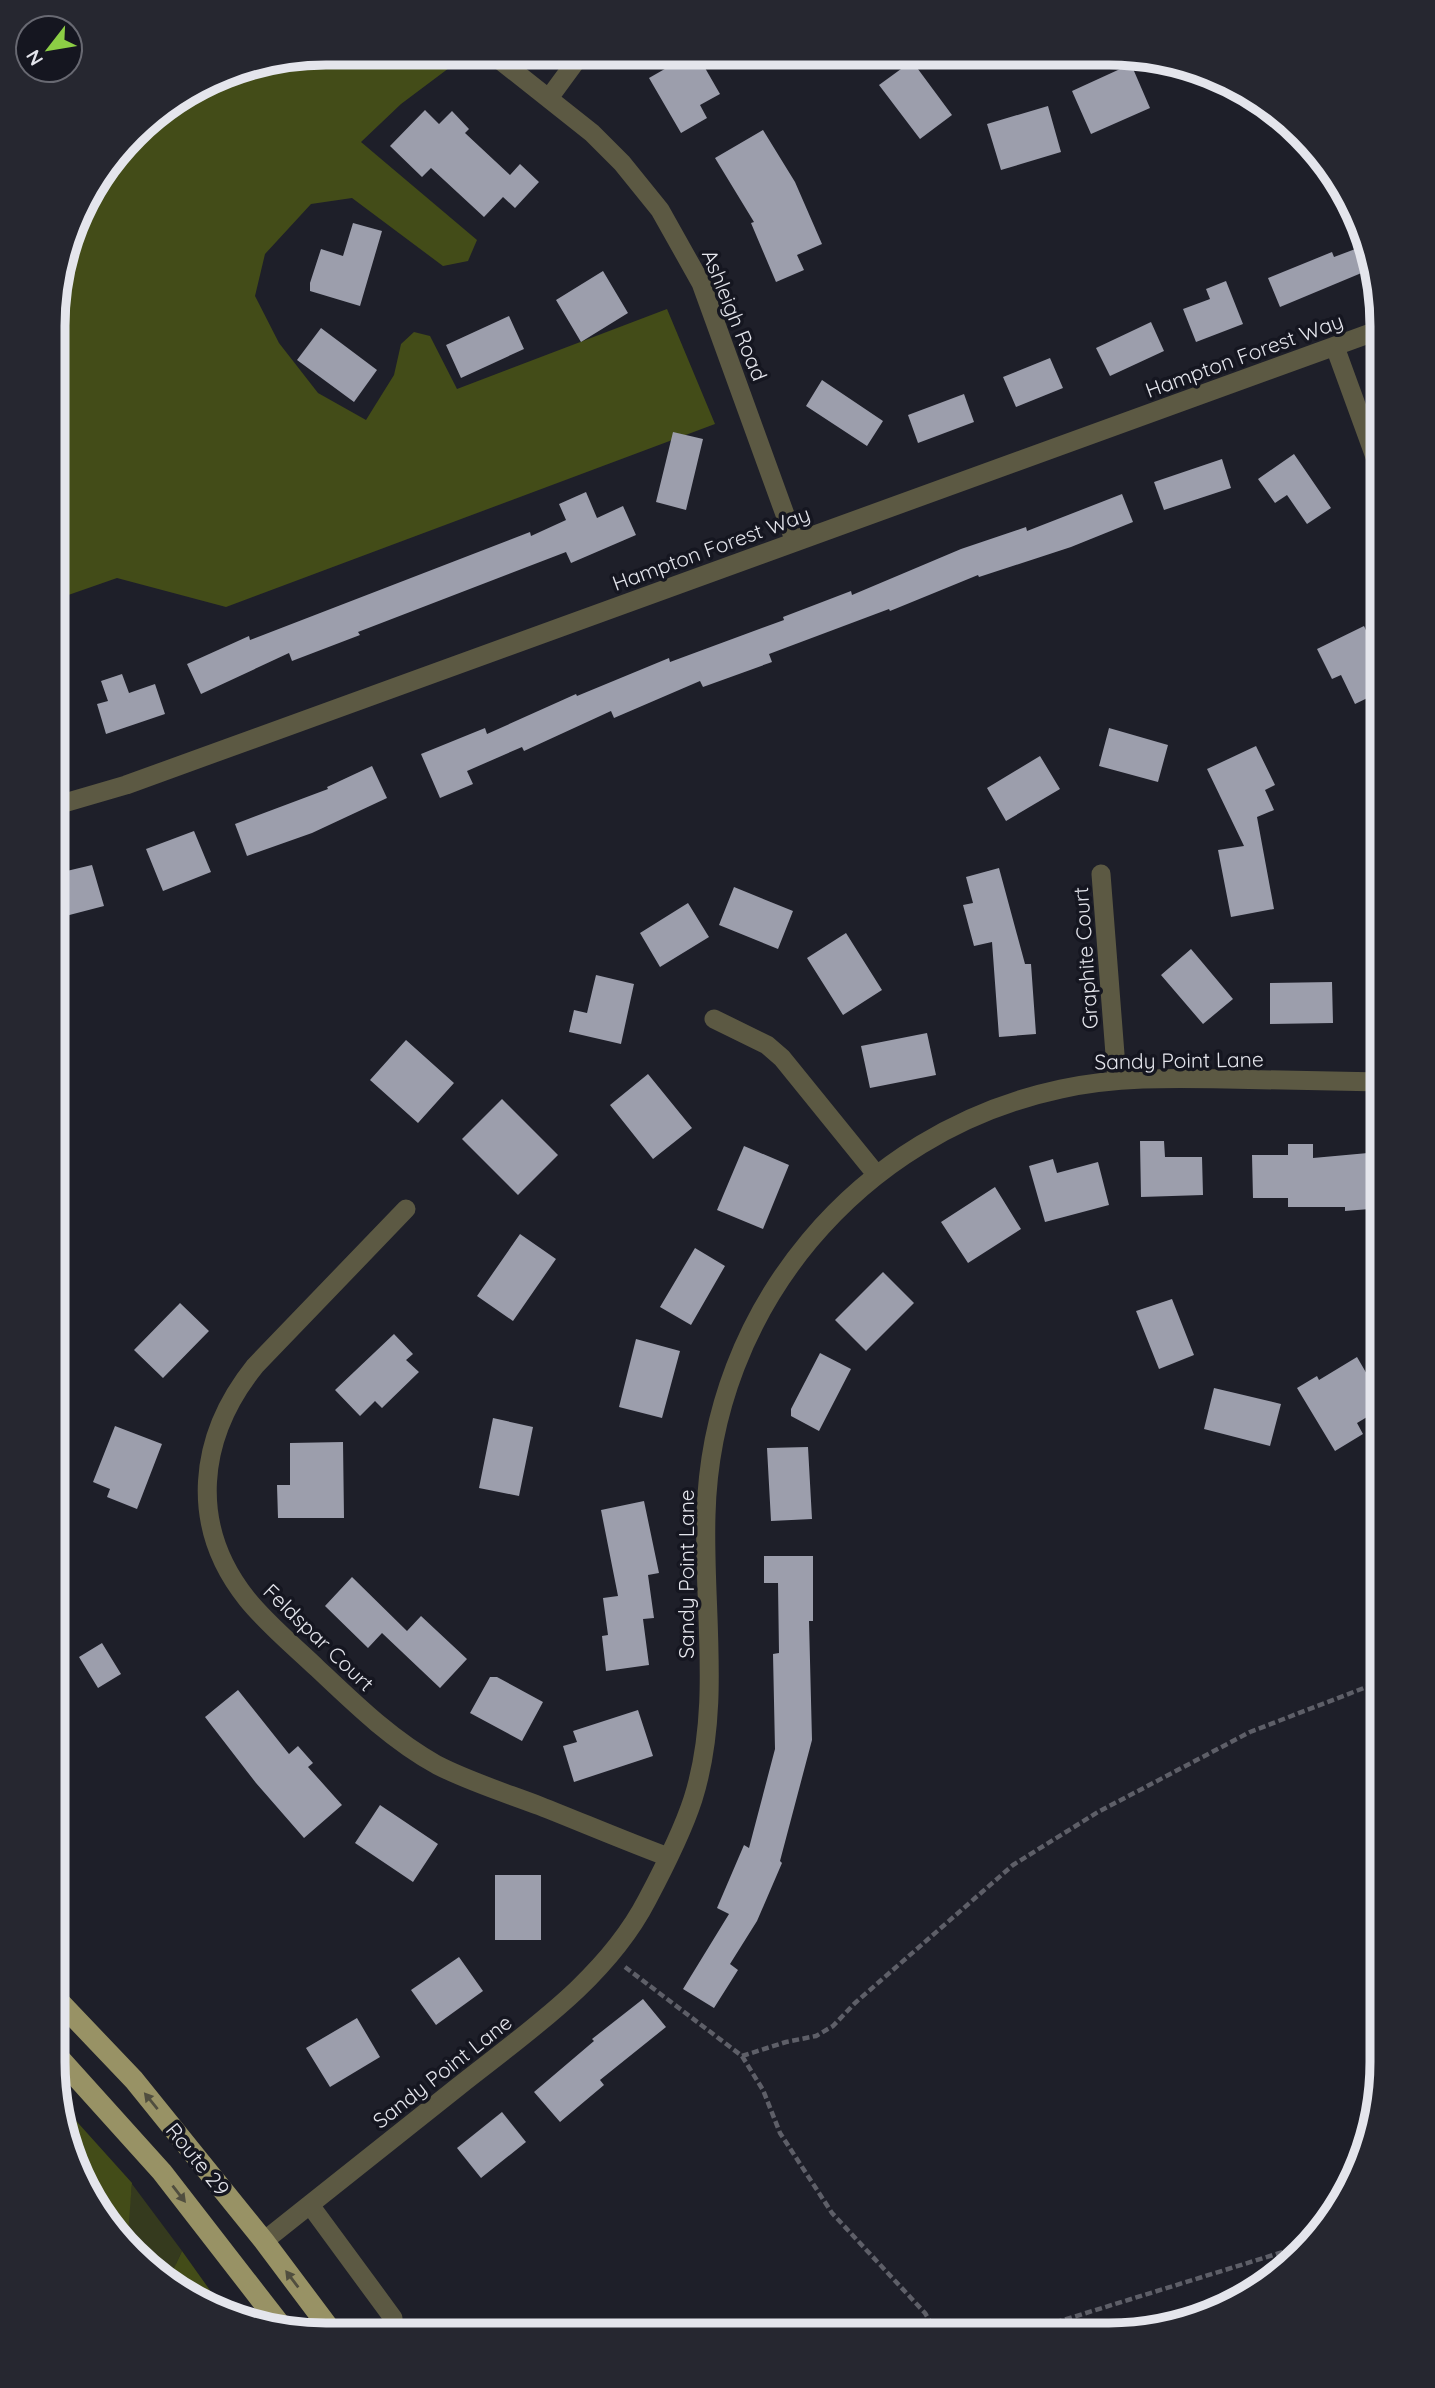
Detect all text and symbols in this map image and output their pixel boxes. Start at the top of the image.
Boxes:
north arrow [14,14,84,84]
text: N [21,46,48,70]
street label: Ashleigh Road [697,246,773,384]
street label: Hampton Forest Way [1142,307,1346,403]
street label: Hampton Forest Way [609,500,813,596]
street label: Graphite Court [1067,886,1103,1030]
street label: Sandy Point Lane [1094,1046,1264,1074]
street label: Sandy Point Lane [673,1489,699,1659]
street label: Feldspar Court [258,1578,380,1696]
street label: Sandy Point Lane [367,2009,517,2133]
one-way arrow [143,2092,158,2110]
street label: Route 29 [161,2117,235,2201]
one-way arrow [171,2185,185,2203]
one-way arrow [285,2270,300,2288]

